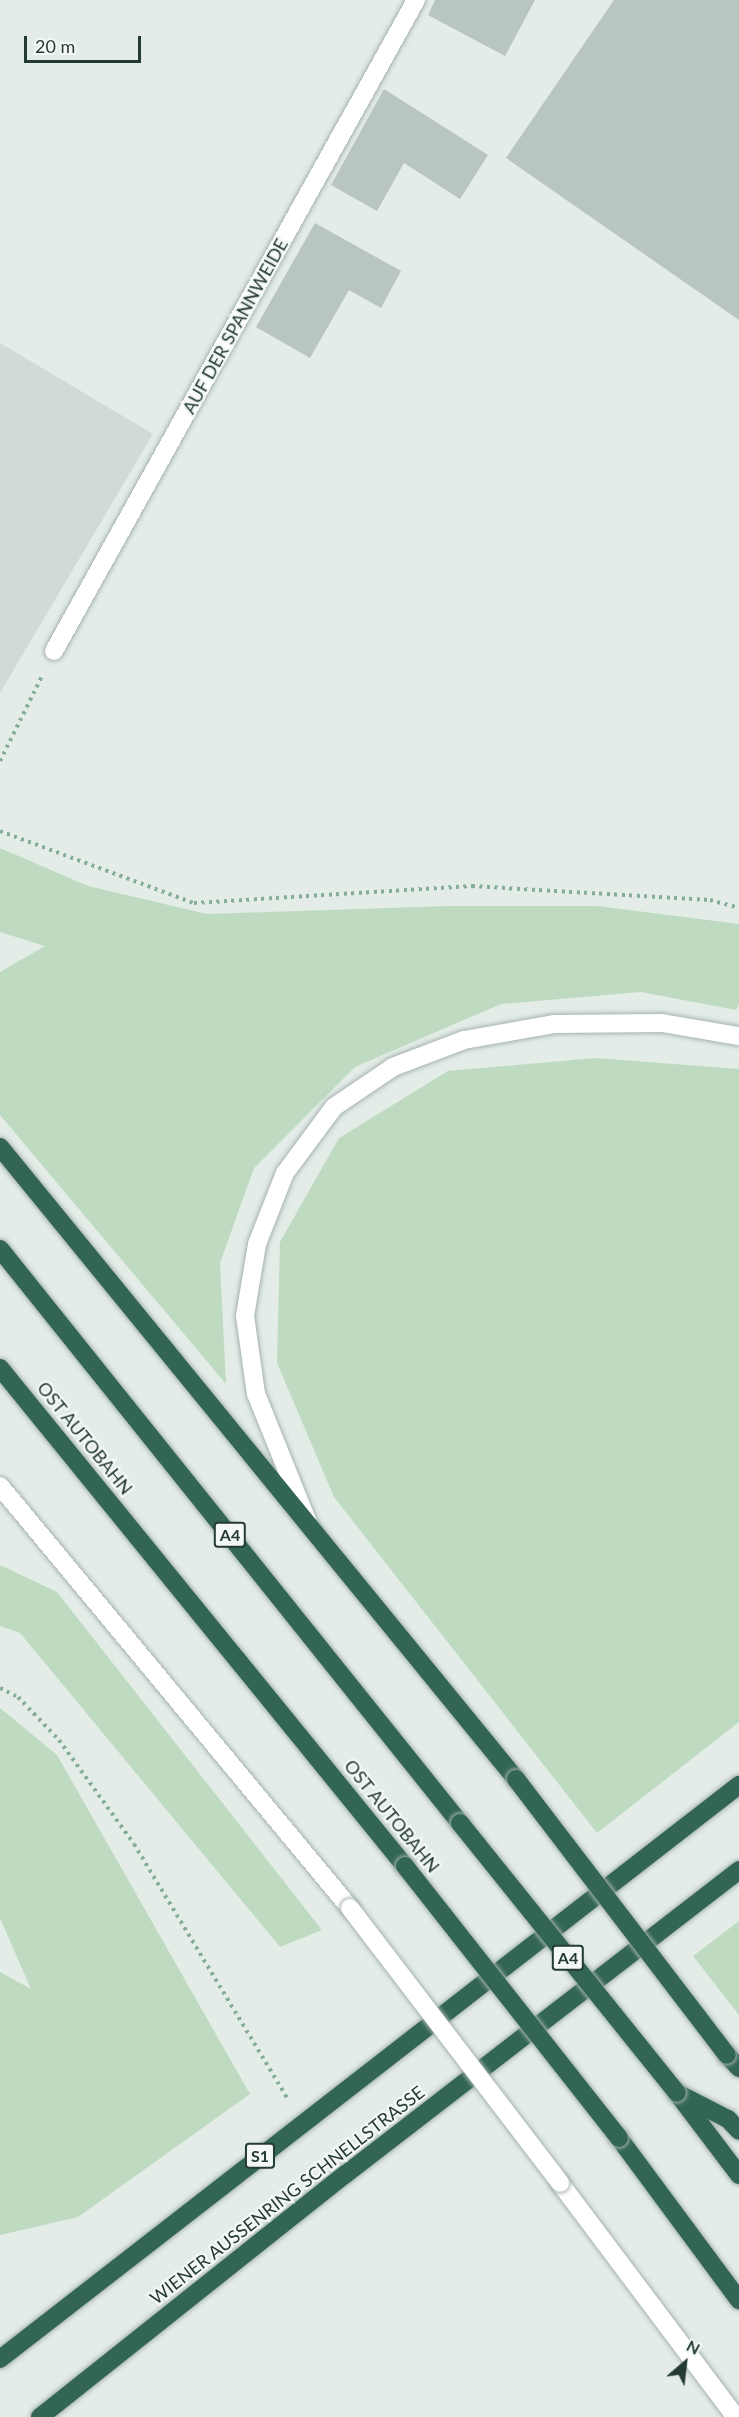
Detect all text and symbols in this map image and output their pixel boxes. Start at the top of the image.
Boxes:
scale bar [27,24,144,62]
text: 20 m [35,35,75,57]
street label: AUF DER SPANNWEIDE [178,234,292,418]
street label: OST AUTOBAHN [33,1377,137,1499]
road number: A4 [214,1522,246,1548]
street label: OST AUTOBAHN [340,1755,444,1877]
road number: A4 [552,1945,584,1971]
street label: WIENER AUSSENRING SCHNELLSTRASSE [145,2081,429,2309]
road number: S1 [244,2143,276,2169]
north arrow [655,2333,715,2393]
text: N [684,2335,704,2358]

